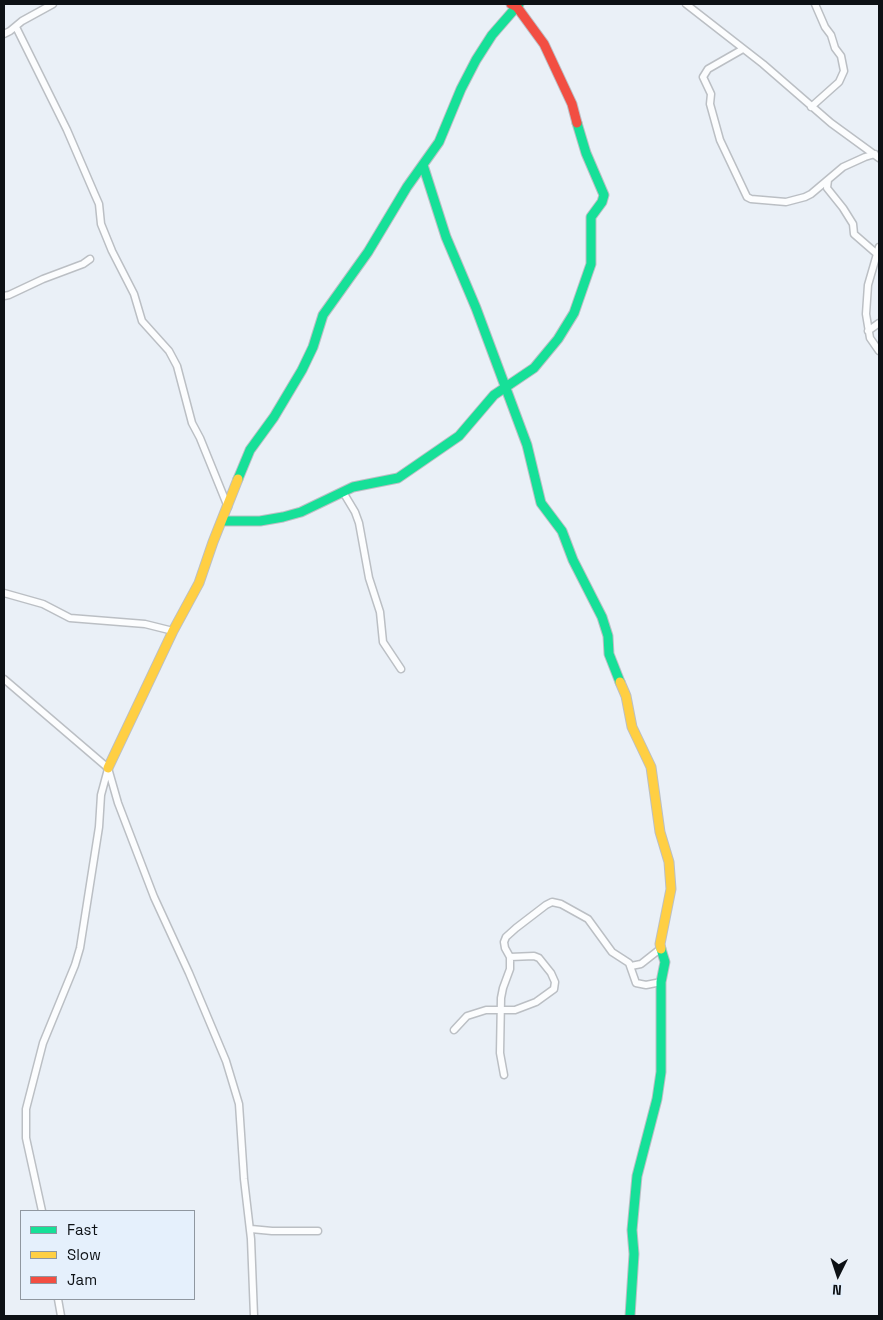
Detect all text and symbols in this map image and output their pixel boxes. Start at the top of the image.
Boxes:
legend [20,1210,195,1300]
text: Fast [67,1220,98,1239]
text: Slow [67,1245,101,1264]
north arrow [813,1250,863,1300]
text: Jam [67,1270,97,1289]
text: N [832,1281,842,1299]

